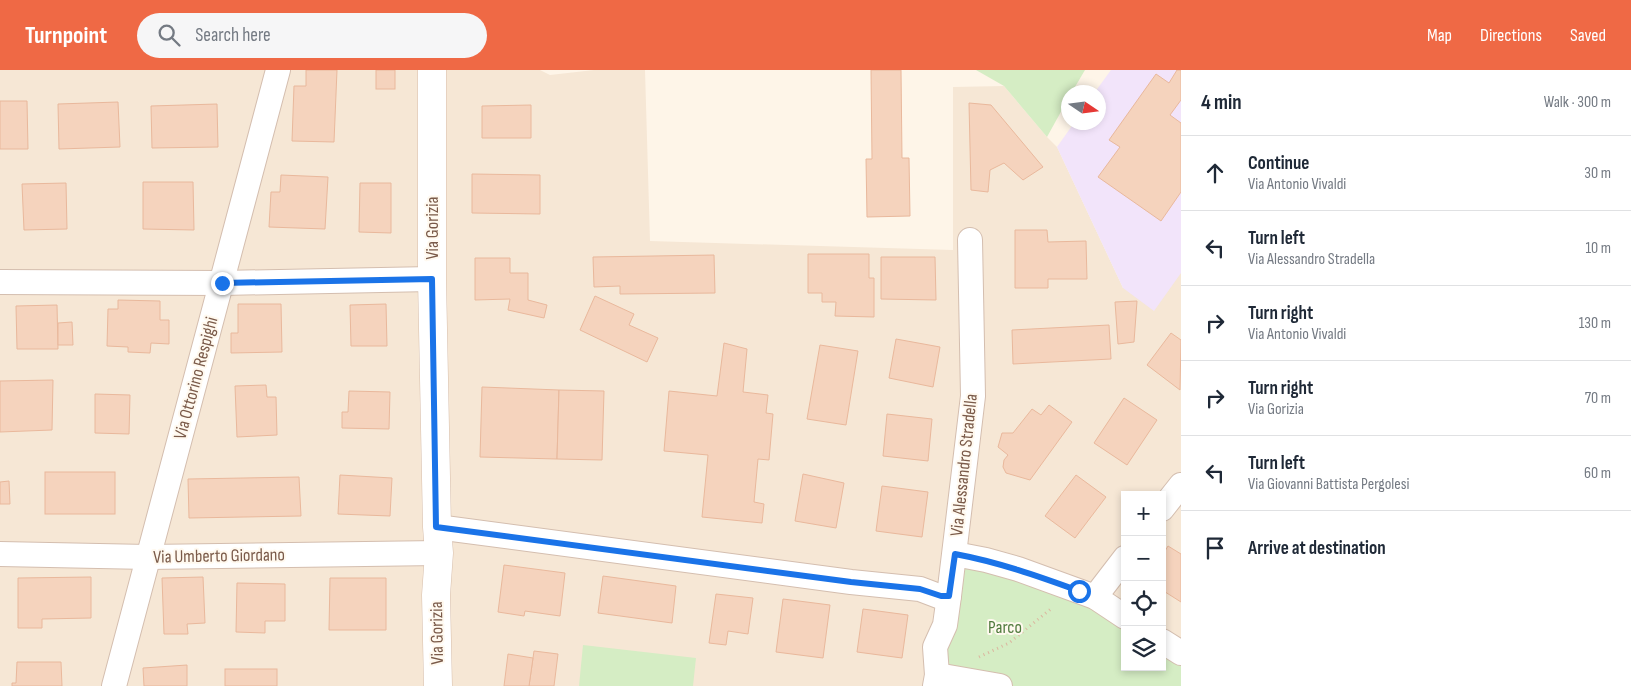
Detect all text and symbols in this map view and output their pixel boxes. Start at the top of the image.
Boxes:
search box [137,13,487,58]
text: Turnpoint [25,21,107,50]
icon: search [155,21,183,49]
text: Search here [195,24,271,47]
text: Map [1427,25,1452,46]
text: Directions [1480,25,1542,46]
text: Saved [1570,25,1606,46]
north arrow [1061,85,1106,130]
text: 4 min [1201,90,1242,115]
text: Walk · 300 m [1544,93,1611,112]
text: Continue [1248,152,1309,175]
icon: ahead [1201,159,1229,187]
text: 30 m [1584,164,1611,183]
text: Via Antonio Vivaldi [1248,175,1346,194]
street label: Via Gorizia [422,196,443,259]
text: Turn left [1248,227,1305,250]
icon: left [1201,234,1229,262]
text: 10 m [1585,239,1611,258]
text: Via Alessandro Stradella [1248,250,1375,269]
route end [211,272,234,295]
text: Turn right [1248,302,1313,325]
icon: right [1201,309,1229,337]
text: 130 m [1579,314,1611,333]
street label: Via Ottorino Respighi [170,315,222,441]
text: Via Antonio Vivaldi [1248,325,1346,344]
text: Turn right [1248,377,1313,400]
icon: right [1201,384,1229,412]
text: 70 m [1585,389,1611,408]
street label: Via Alessandro Stradella [946,393,982,537]
text: Via Gorizia [1248,400,1304,419]
text: Turn left [1248,452,1305,475]
icon: left [1201,459,1229,487]
text: 60 m [1584,464,1611,483]
text: Via Giovanni Battista Pergolesi [1248,475,1409,494]
map controls [1121,491,1166,671]
button: + [1121,491,1166,536]
icon: arrive [1201,534,1229,562]
button: − [1121,536,1166,581]
text: Arrive at destination [1248,537,1386,560]
street label: Via Umberto Giordano [153,544,285,568]
route start [1068,580,1091,603]
button: locate [1121,581,1166,626]
street label: Via Gorizia [426,601,448,665]
park label: Parco [988,617,1022,638]
button: layers [1121,626,1166,671]

